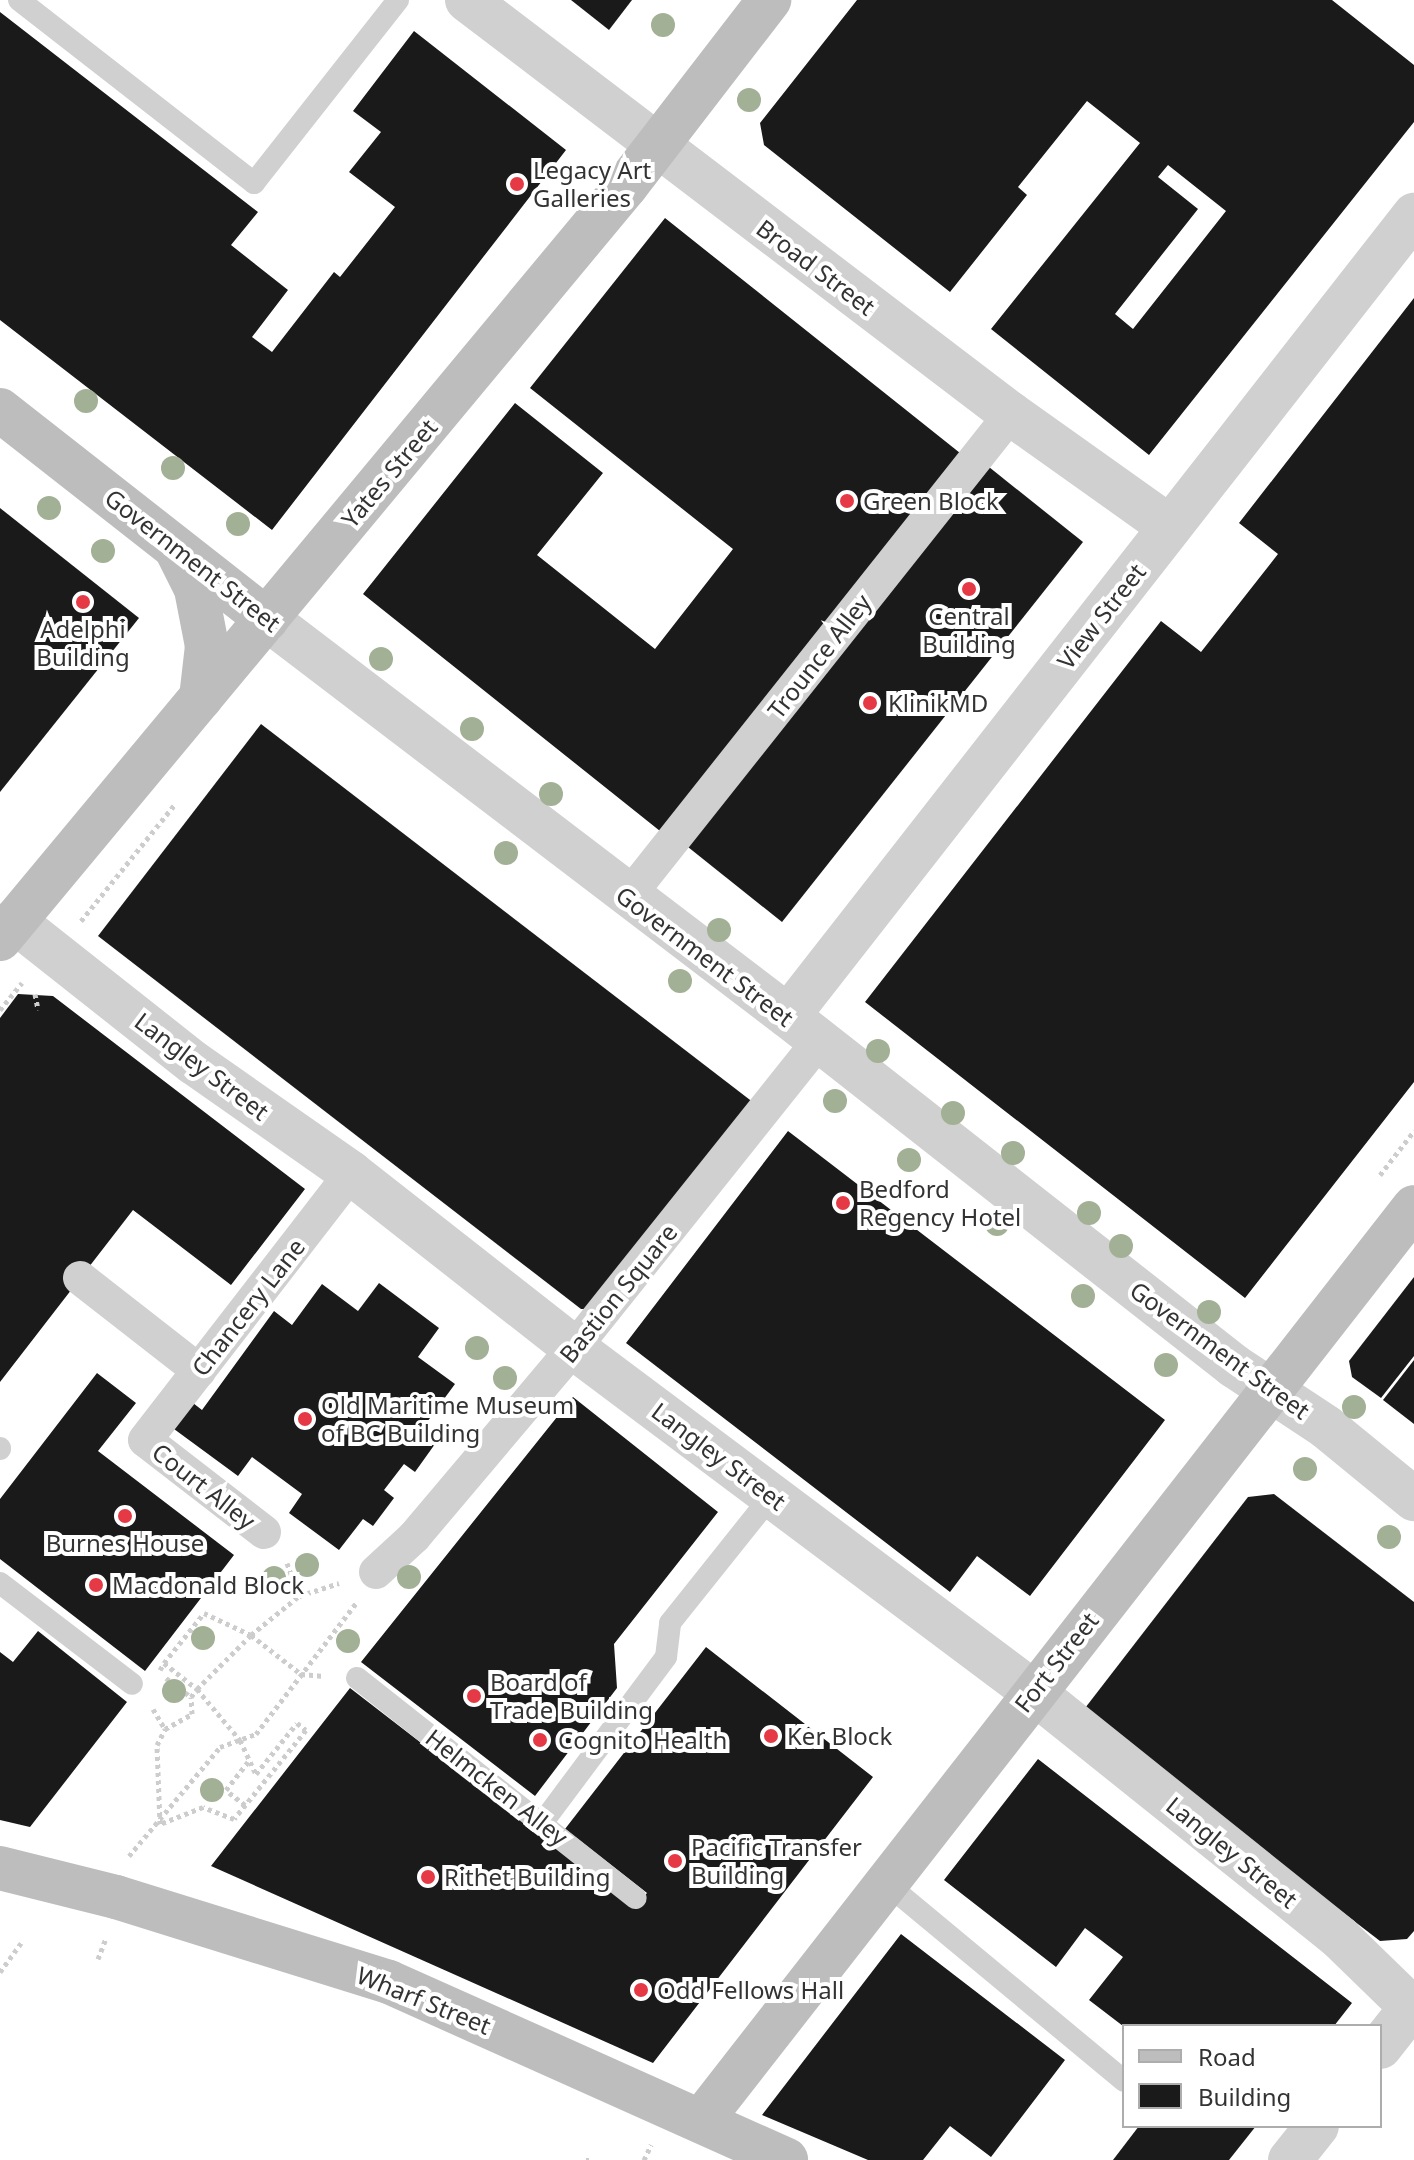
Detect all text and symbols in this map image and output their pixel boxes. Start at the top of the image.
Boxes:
place label: Legacy Art Galleries [533,156,651,212]
marker: Legacy Art Galleries [508,175,526,193]
street label: Broad Street [751,213,881,321]
street label: Yates Street [335,413,443,533]
street label: Government Street [100,483,286,637]
place label: Green Block [863,487,999,515]
marker: Green Block [838,492,856,510]
street label: View Street [1051,558,1151,674]
marker: Central Building [960,580,978,598]
street label: Trounce Alley [761,588,877,724]
marker: Adelphi Building [74,593,92,611]
place label: Central Building [922,602,1016,658]
place label: Adelphi Building [36,615,130,671]
place label: KlinikMD [888,689,988,717]
marker: KlinikMD [859,692,881,714]
street label: Government Street [611,880,799,1032]
street label: Langley Street [129,1006,275,1126]
place label: Bedford Regency Hotel [859,1175,1021,1231]
marker: Bedford Regency Hotel [834,1194,852,1212]
street label: Bastion Square [553,1218,683,1368]
street label: Chancery Lane [186,1233,310,1381]
street label: Government Street [1125,1275,1315,1425]
place label: Old Maritime Museum of BC Building [321,1391,574,1447]
street label: Langley Street [646,1396,792,1516]
marker: Old Maritime Museum of BC Building [296,1410,314,1428]
street label: Court Alley [147,1437,261,1535]
marker: Burnes House [116,1507,134,1525]
place label: Burnes House [46,1529,204,1557]
place label: Macdonald Block [112,1571,304,1599]
marker: Macdonald Block [87,1576,105,1594]
street label: Fort Street [1008,1606,1104,1718]
place label: Board of Trade Building [490,1668,653,1724]
marker: Board of Trade Building [465,1687,483,1705]
place label: Ker Block [787,1722,892,1750]
street label: Helmcken Alley [420,1723,574,1851]
place label: Cognito Health [558,1726,727,1754]
marker: Ker Block [762,1727,780,1745]
marker: Cognito Health [529,1729,551,1751]
street label: Langley Street [1161,1790,1303,1914]
place label: Pacific Transfer Building [691,1833,862,1889]
marker: Pacific Transfer Building [666,1852,684,1870]
place label: Rithet Building [444,1863,610,1891]
marker: Rithet Building [419,1868,437,1886]
street label: Wharf Street [353,1960,495,2040]
place label: Odd Fellows Hall [657,1976,844,2004]
marker: Odd Fellows Hall [632,1981,650,1999]
legend [1122,2024,1382,2128]
text: Road [1198,2040,1256,2073]
text: Building [1198,2080,1291,2113]

